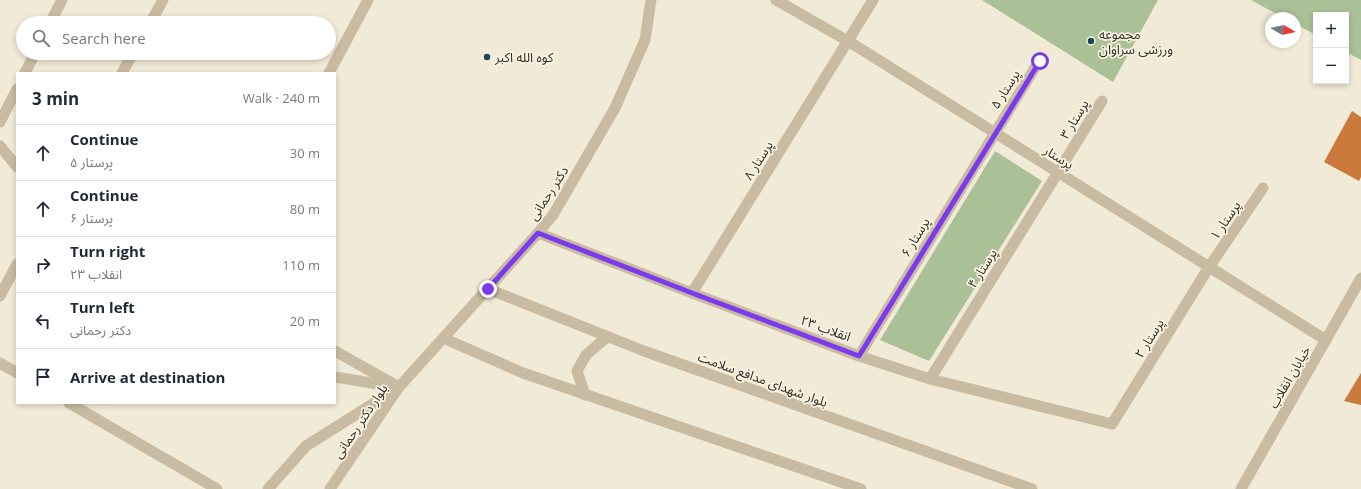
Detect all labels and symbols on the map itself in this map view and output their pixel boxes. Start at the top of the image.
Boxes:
north arrow [1265,12,1301,48]
place label: مجموعه ورزشی سراوان [1099,25,1173,58]
marker: مجموعه ورزشی سراوان [1086,36,1096,46]
place label: کوه الله اکبر [494,48,554,66]
marker: کوه الله اکبر [482,52,492,62]
route start [1031,52,1049,70]
street label: پرستار ۵ [986,66,1025,113]
street label: پرستار ۳ [1055,96,1094,143]
street label: پرستار ۸ [739,137,778,184]
street label: پرستار [1039,140,1078,174]
street label: دکتر رحمانی [524,162,572,224]
street label: پرستار ۱ [1205,197,1245,244]
street label: پرستار ۶ [896,214,935,261]
street label: پرستار ۴ [963,245,1002,292]
route end [479,280,497,298]
street label: انقلاب ۲۳ [798,311,854,345]
street label: پرستار ۲ [1130,315,1169,362]
street label: خیابان انقلاب [1264,342,1314,412]
street label: بلوار شهدای مدافع سلامت [695,347,830,413]
street label: بلوار دکتر رحمانی [328,380,392,462]

